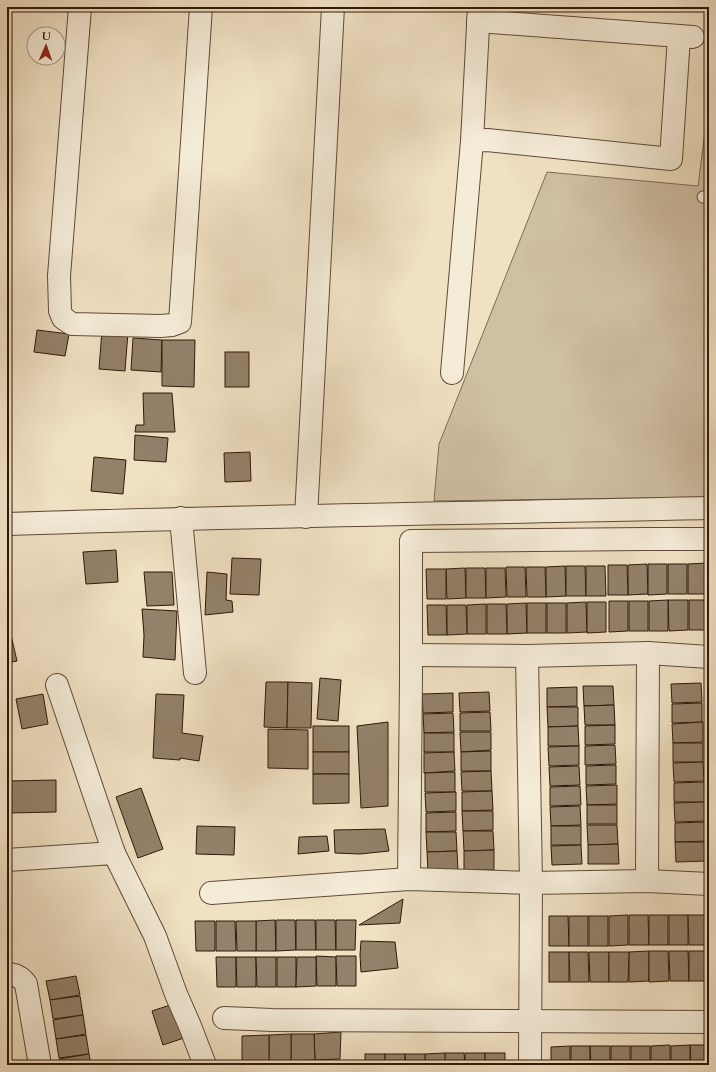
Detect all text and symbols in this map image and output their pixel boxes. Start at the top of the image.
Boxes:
north arrow [26,26,66,66]
text: U [42,29,51,44]

